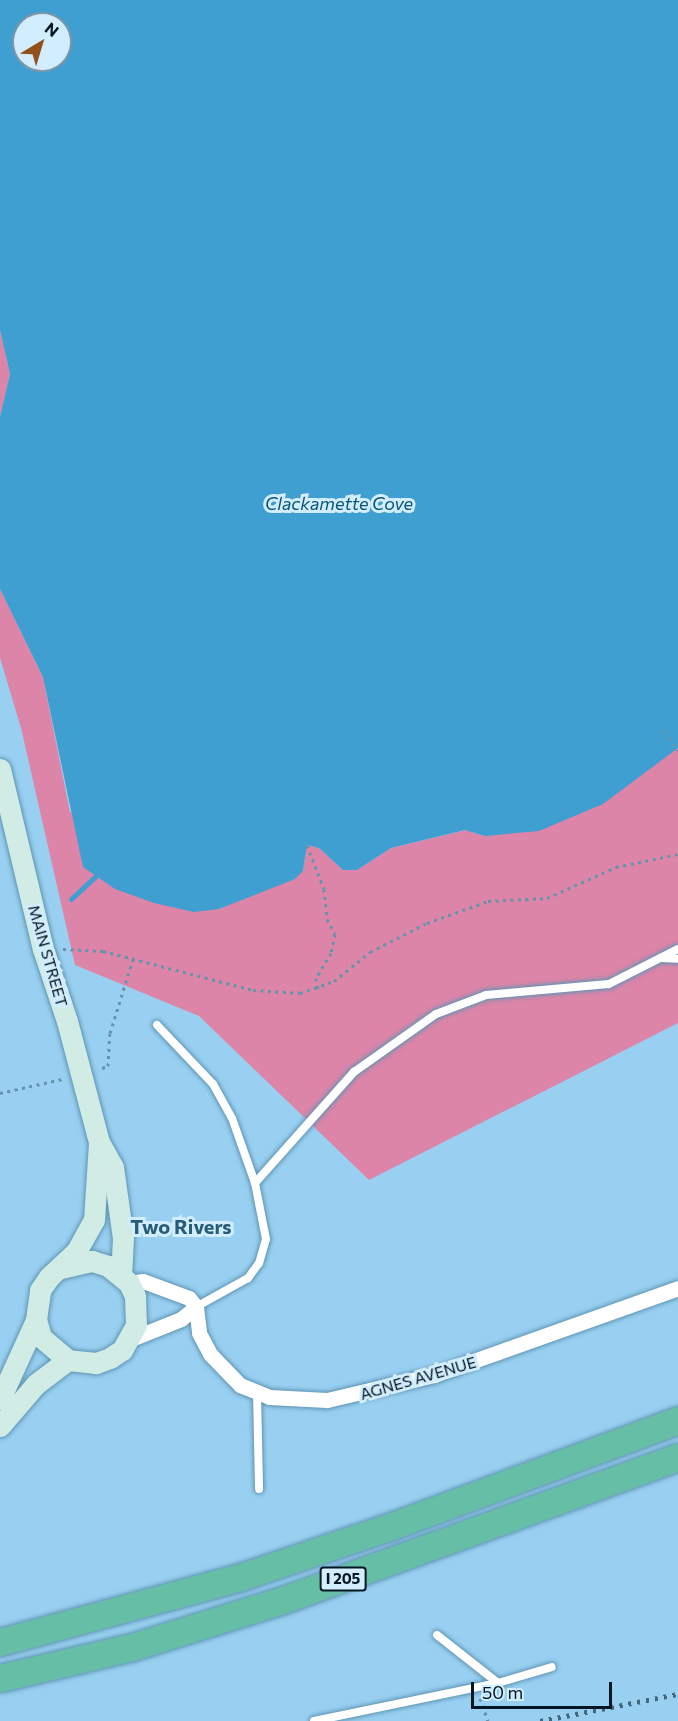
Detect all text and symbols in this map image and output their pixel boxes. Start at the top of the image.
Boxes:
north arrow [12,12,72,72]
text: N [42,18,63,40]
water label: Clackamette Cove [265,492,413,514]
street label: MAIN STREET [24,903,72,1009]
district label: Two Rivers [130,1214,232,1238]
street label: AGNES AVENUE [358,1352,478,1404]
road number: I 205 [319,1567,367,1591]
scale bar [474,1670,615,1708]
text: 50 m [482,1681,523,1703]

